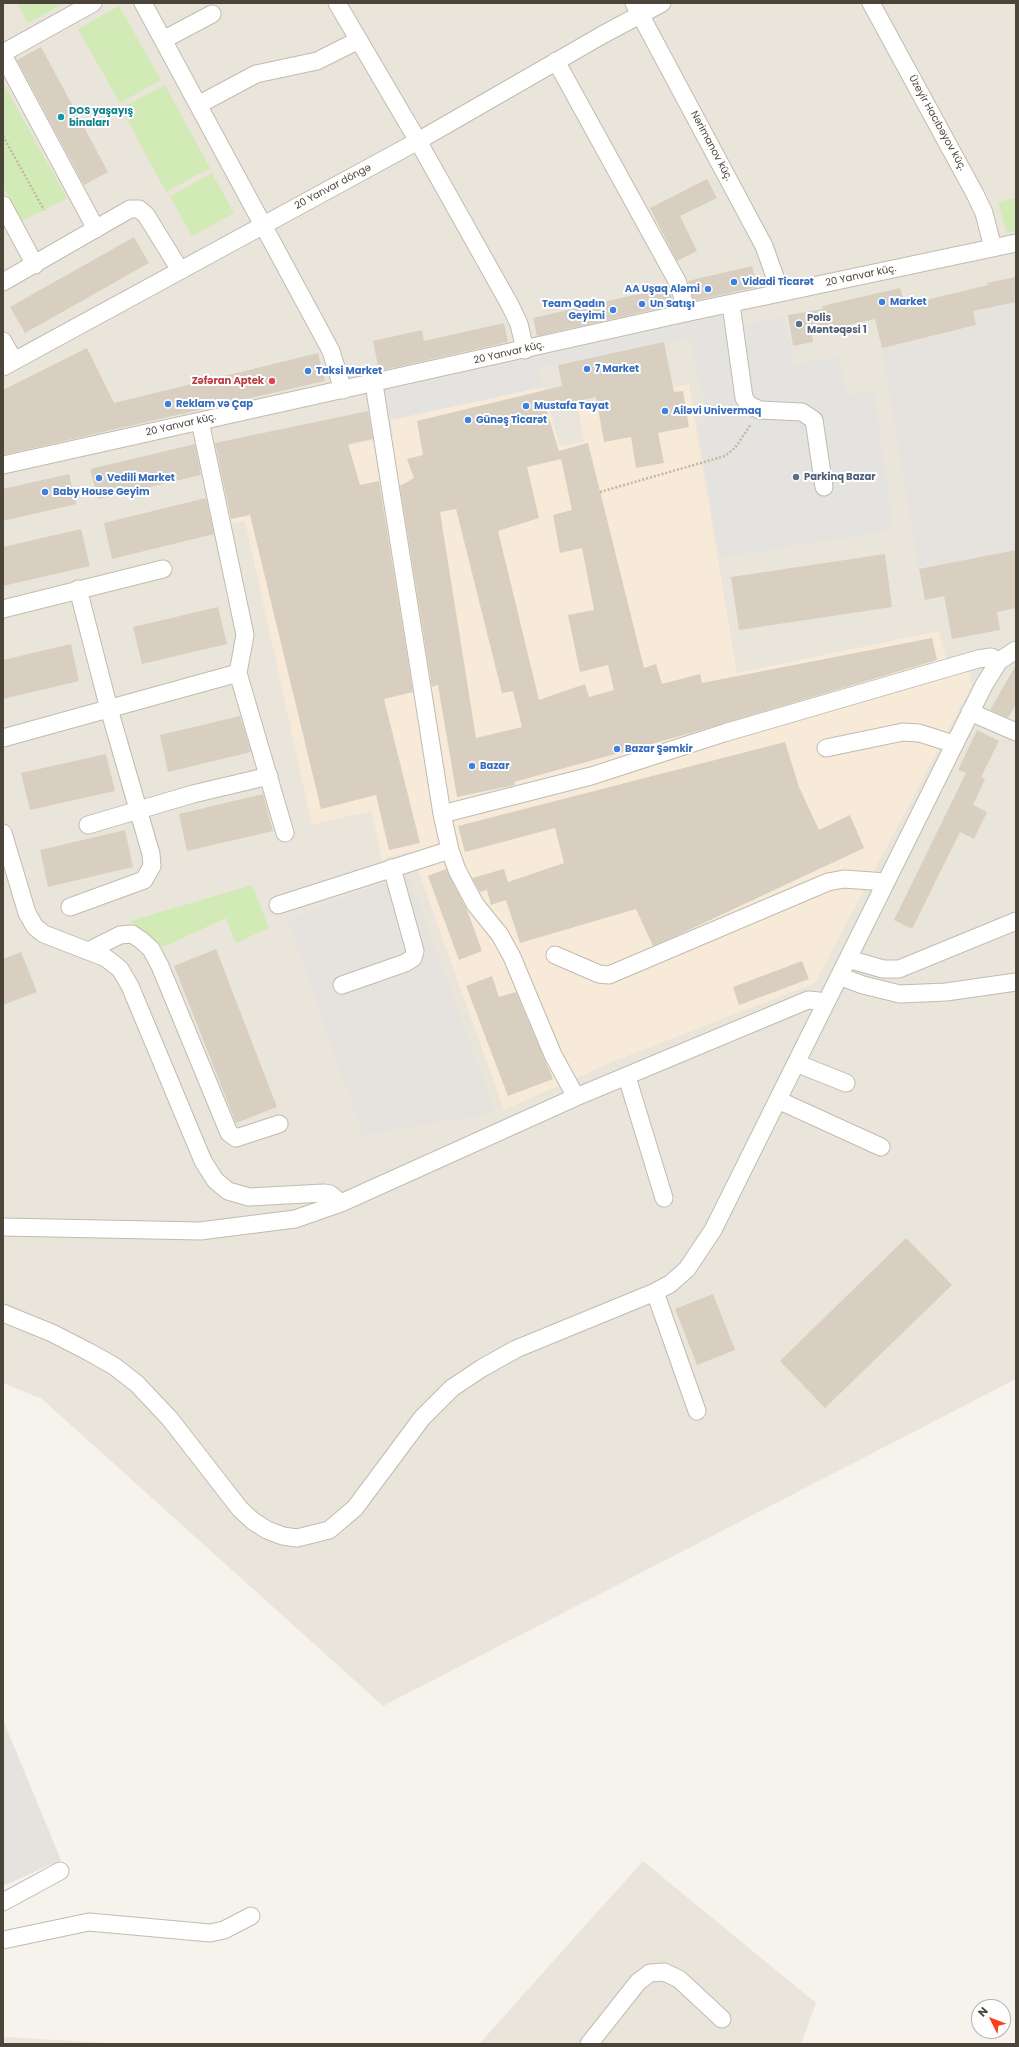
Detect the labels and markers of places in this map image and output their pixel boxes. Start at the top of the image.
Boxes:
place label: DOS yaşayış binaları [69,105,133,128]
marker: DOS yaşayış binaları [56,112,66,122]
place label: Vidadi Ticarət [742,276,814,288]
marker: Vidadi Ticarət [729,277,739,287]
place label: AA Uşaq Aləmi [625,283,700,295]
marker: AA Uşaq Aləmi [703,284,713,294]
place label: Market [890,296,927,308]
marker: Market [877,297,887,307]
place label: Team Qadın Geyimi [542,298,605,322]
place label: Un Satışı [650,298,695,310]
marker: Un Satışı [637,299,647,309]
marker: Team Qadın Geyimi [608,305,618,315]
place label: Polis Məntəqəsi 1 [807,312,867,336]
marker: Polis Məntəqəsi 1 [794,319,804,329]
place label: 7 Market [595,363,639,375]
marker: 7 Market [582,364,592,374]
place label: Taksi Market [316,365,382,377]
marker: Taksi Market [303,366,313,376]
place label: Zəfəran Aptek [192,375,264,387]
marker: Zəfəran Aptek [267,376,277,386]
place label: Reklam və Çap [176,398,253,410]
marker: Reklam və Çap [163,399,173,409]
place label: Mustafa Tayat [534,400,609,412]
marker: Mustafa Tayat [521,401,531,411]
place label: Ailəvi Univermaq [673,405,761,417]
marker: Ailəvi Univermaq [660,406,670,416]
place label: Günəş Ticarət [476,414,547,426]
marker: Günəş Ticarət [463,415,473,425]
place label: Parkinq Bazar [804,471,875,483]
place label: Vedili Market [107,472,175,484]
marker: Parkinq Bazar [791,472,801,482]
marker: Vedili Market [94,473,104,483]
place label: Baby House Geyim [53,486,150,498]
marker: Baby House Geyim [40,487,50,497]
place label: Bazar Şəmkir [625,743,693,755]
marker: Bazar Şəmkir [612,744,622,754]
place label: Bazar [480,760,509,772]
marker: Bazar [467,761,477,771]

